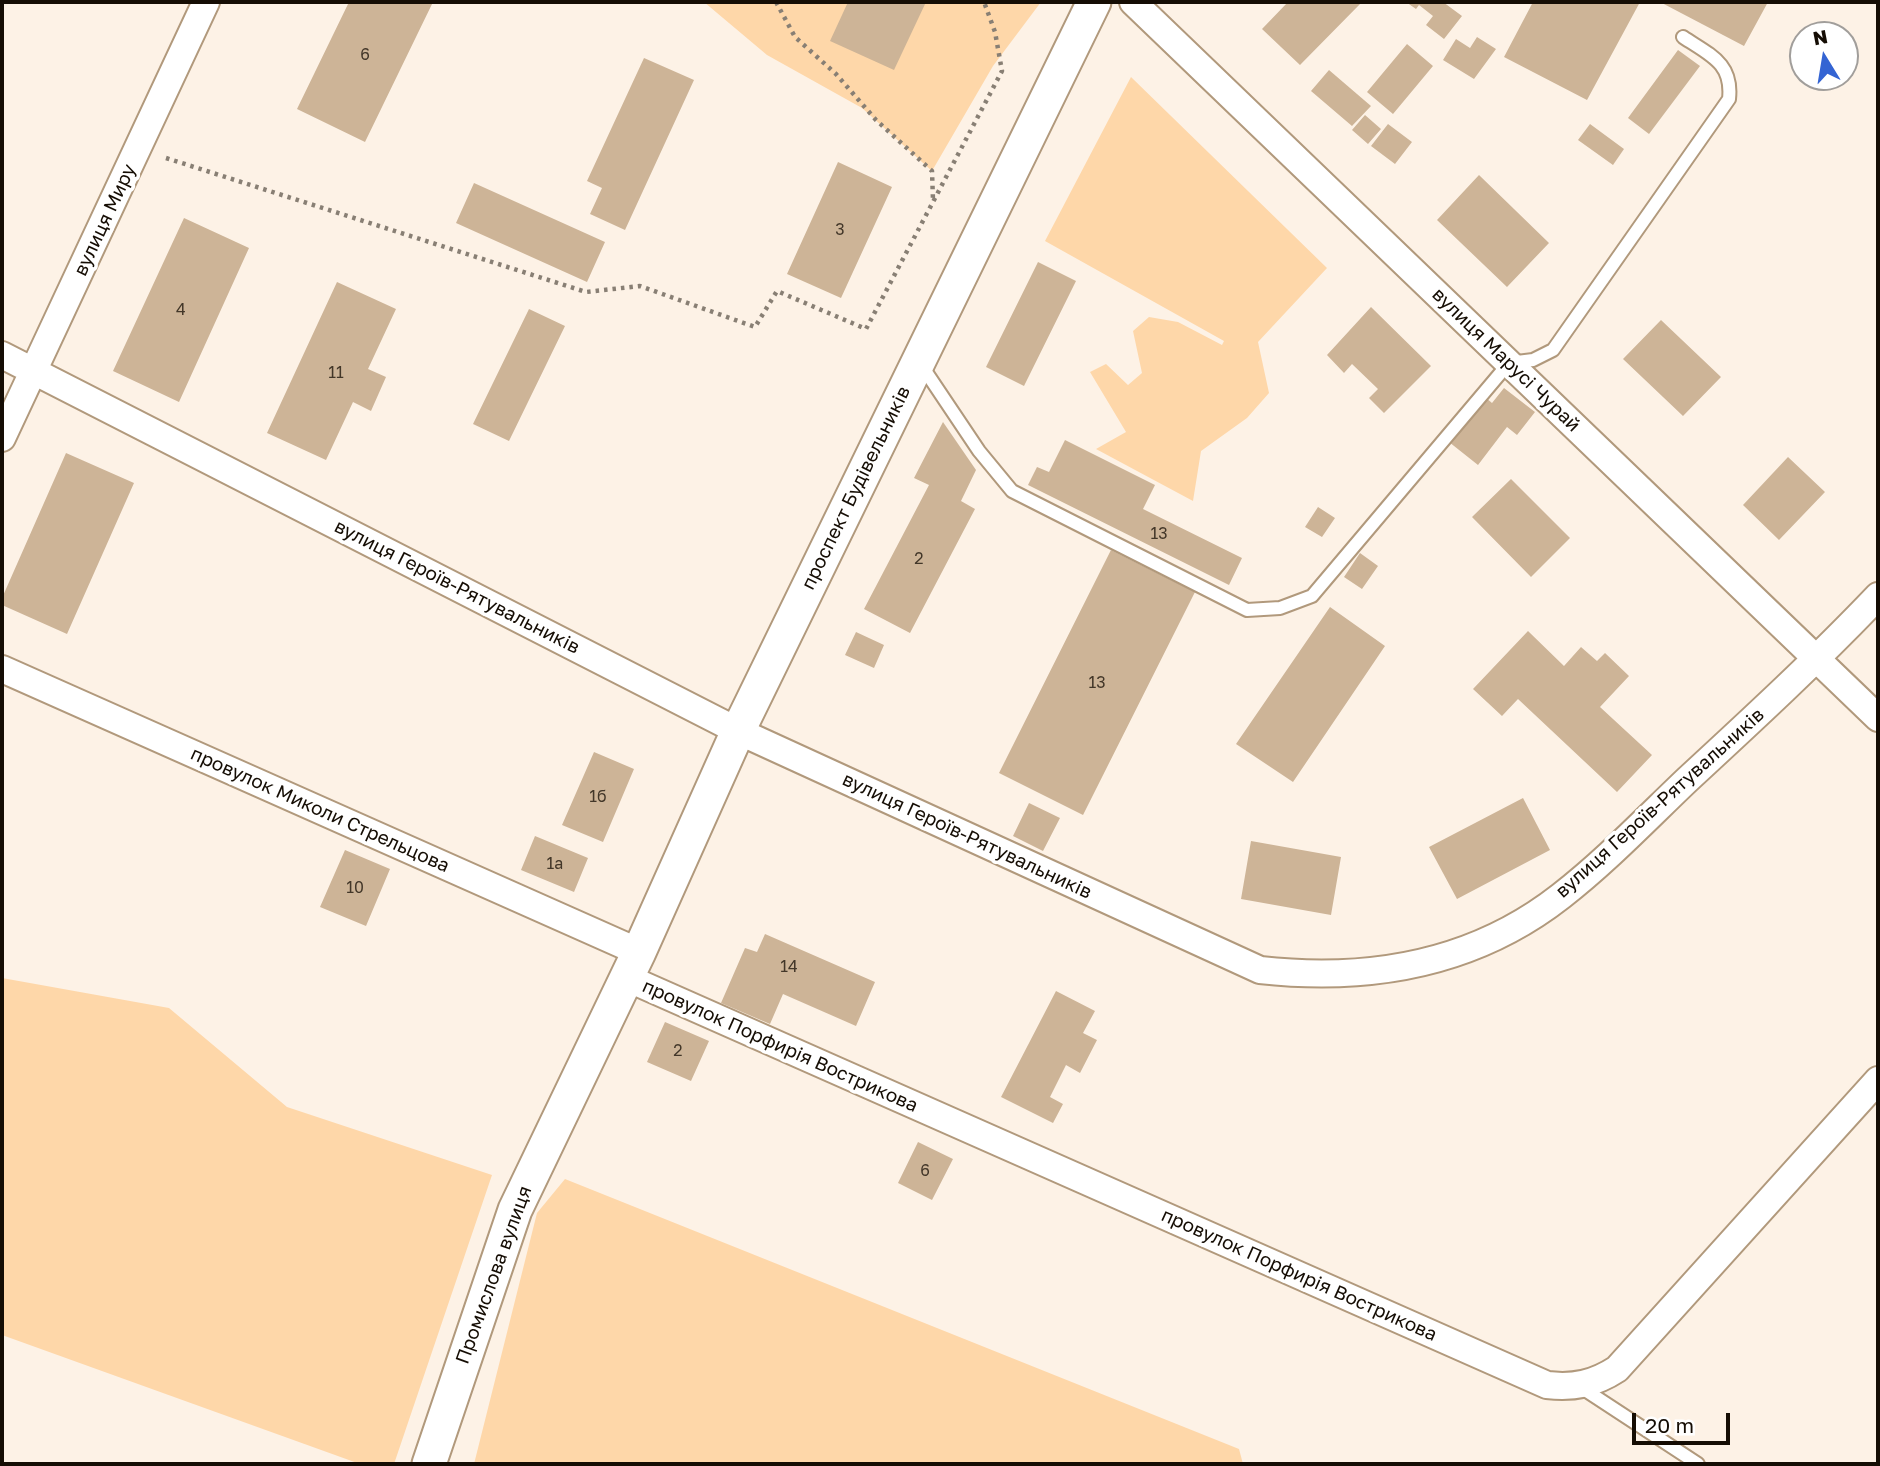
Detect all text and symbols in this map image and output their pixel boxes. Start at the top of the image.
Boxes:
north arrow [1789,21,1859,91]
text: N [1811,24,1830,50]
house number: 6 [360,45,370,65]
street label: вулиця Миру [69,160,141,280]
house number: 3 [835,220,845,240]
street label: вулиця Марусі Чурай [1427,283,1585,437]
house number: 4 [176,300,186,320]
house number: 11 [328,363,344,383]
street label: проспект Будівельників [797,383,915,593]
street label: вулиця Героїв-Рятувальників [330,515,584,659]
house number: 13 [1150,524,1168,544]
house number: 2 [914,549,924,569]
house number: 13 [1088,673,1106,693]
street label: вулиця Героїв-Рятувальників [1551,703,1769,903]
street label: провулок Миколи Стрельцова [187,742,453,878]
street label: вулиця Героїв-Рятувальників [839,768,1095,904]
house number: 1б [589,787,607,807]
house number: 1а [547,854,563,874]
house number: 10 [346,878,364,898]
house number: 14 [780,957,798,977]
street label: провулок Порфирія Вострикова [639,975,921,1117]
house number: 2 [673,1041,683,1061]
house number: 6 [920,1161,930,1181]
street label: Промислова вулиця [451,1183,537,1367]
street label: провулок Порфирія Вострикова [1158,1204,1440,1346]
scale bar [1635,1400,1733,1444]
text: 20 m [1645,1412,1694,1438]

